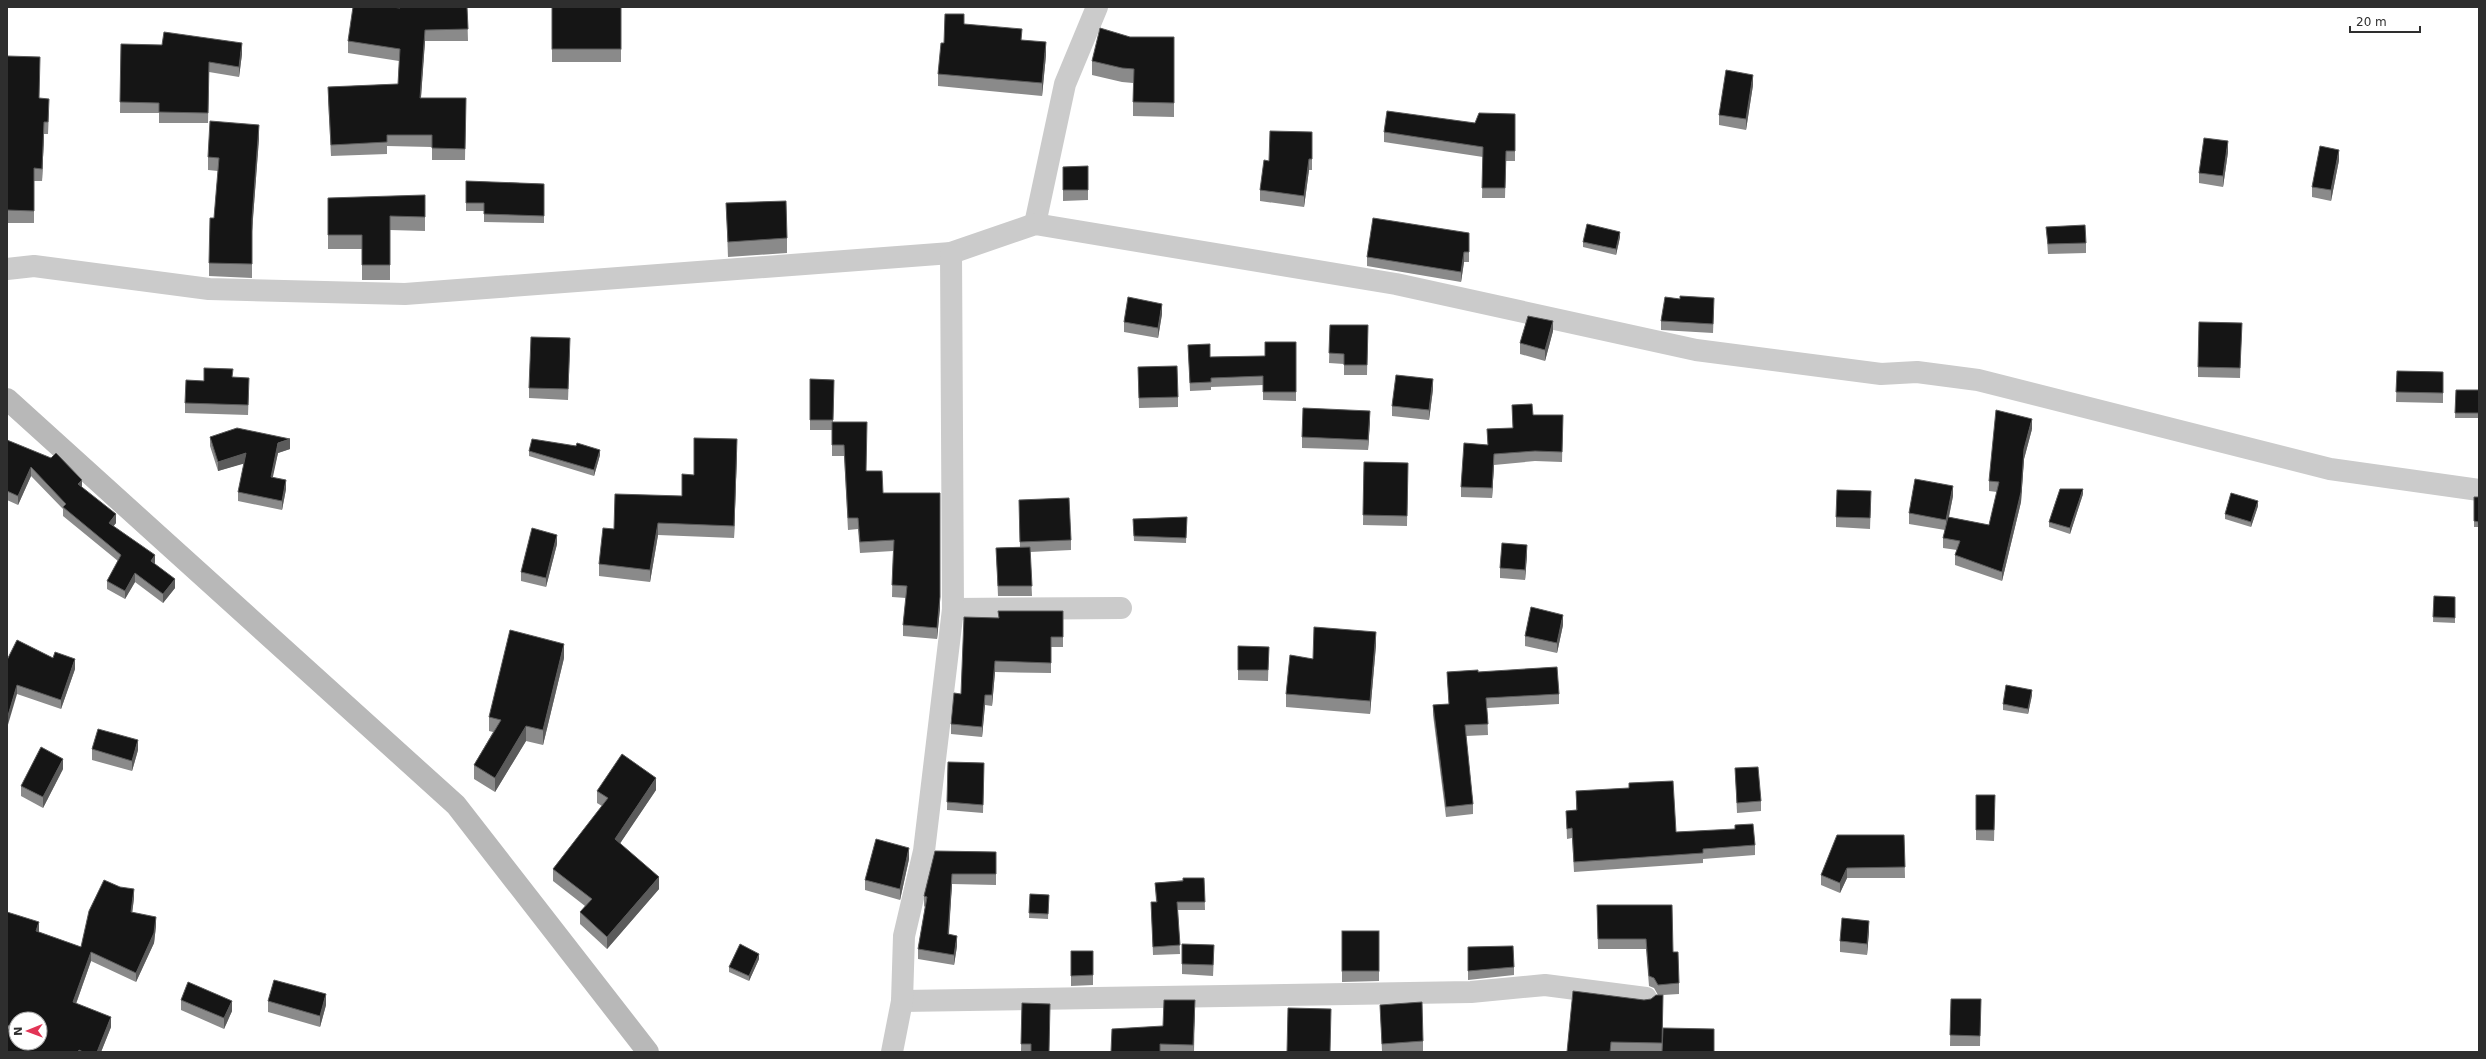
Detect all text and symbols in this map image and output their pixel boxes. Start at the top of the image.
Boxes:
scale bar [2350,8,2420,34]
text: 20 m [2356,15,2387,29]
north arrow [8,1011,48,1051]
text: N [12,1026,25,1036]

